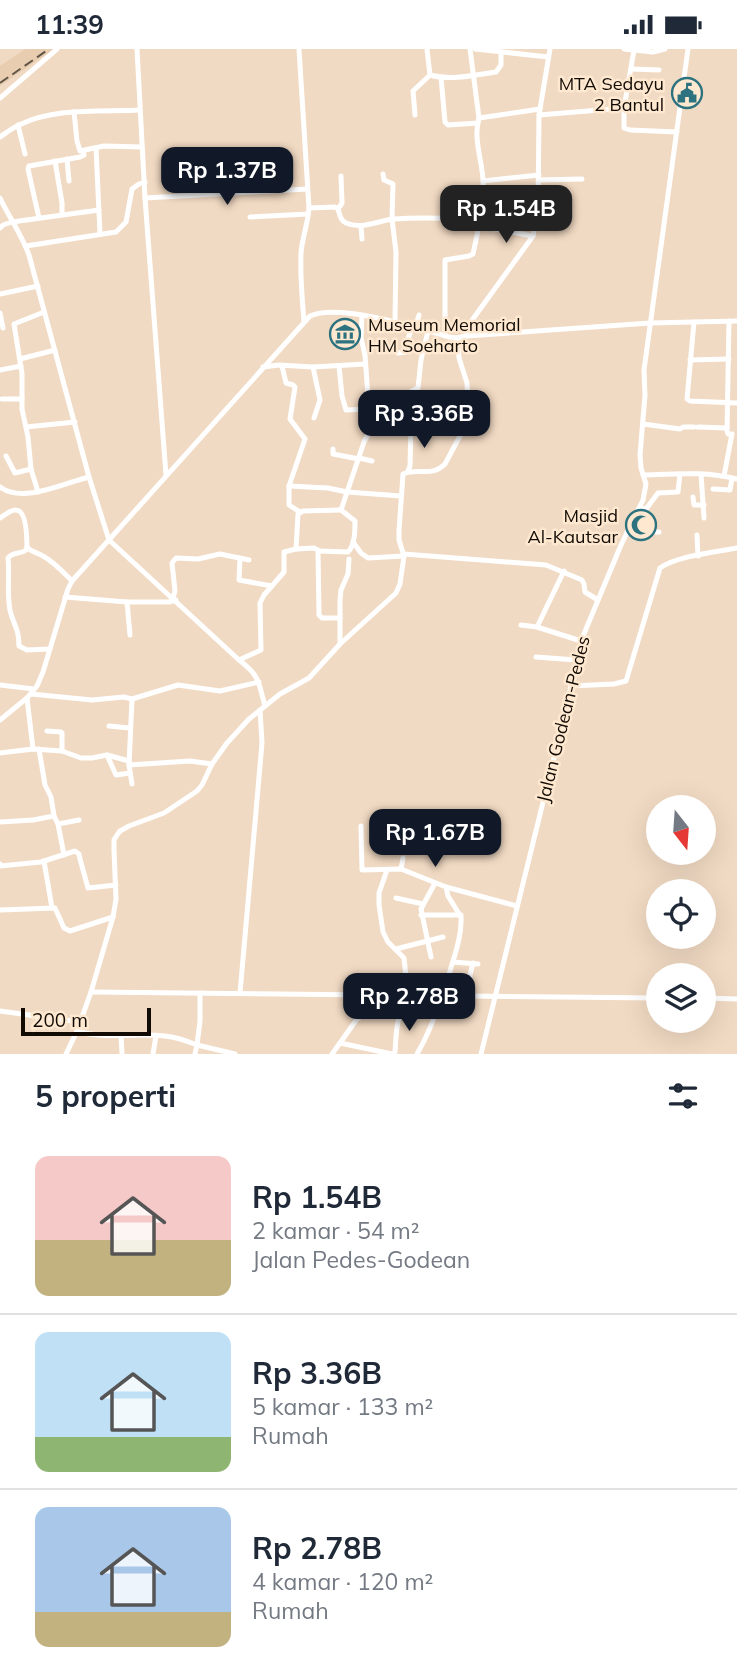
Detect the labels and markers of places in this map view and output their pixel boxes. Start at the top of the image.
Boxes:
place label: MTA Sedayu 2 Bantul [559,72,664,116]
public building icon: MTA Sedayu 2 Bantul [670,76,704,110]
pin: Rp 1.37B [155,148,299,207]
pin: Rp 1.54B [434,185,578,245]
place label: Museum Memorial HM Soeharto [368,313,521,357]
museum icon: Museum Memorial HM Soeharto [328,317,362,351]
pin: Rp 3.36B [352,391,496,450]
place label: Masjid Al-Kautsar [528,504,618,548]
mosque icon: Masjid Al-Kautsar [624,508,658,542]
pin: Rp 1.67B [363,809,507,869]
pin: Rp 2.78B [337,974,481,1033]

